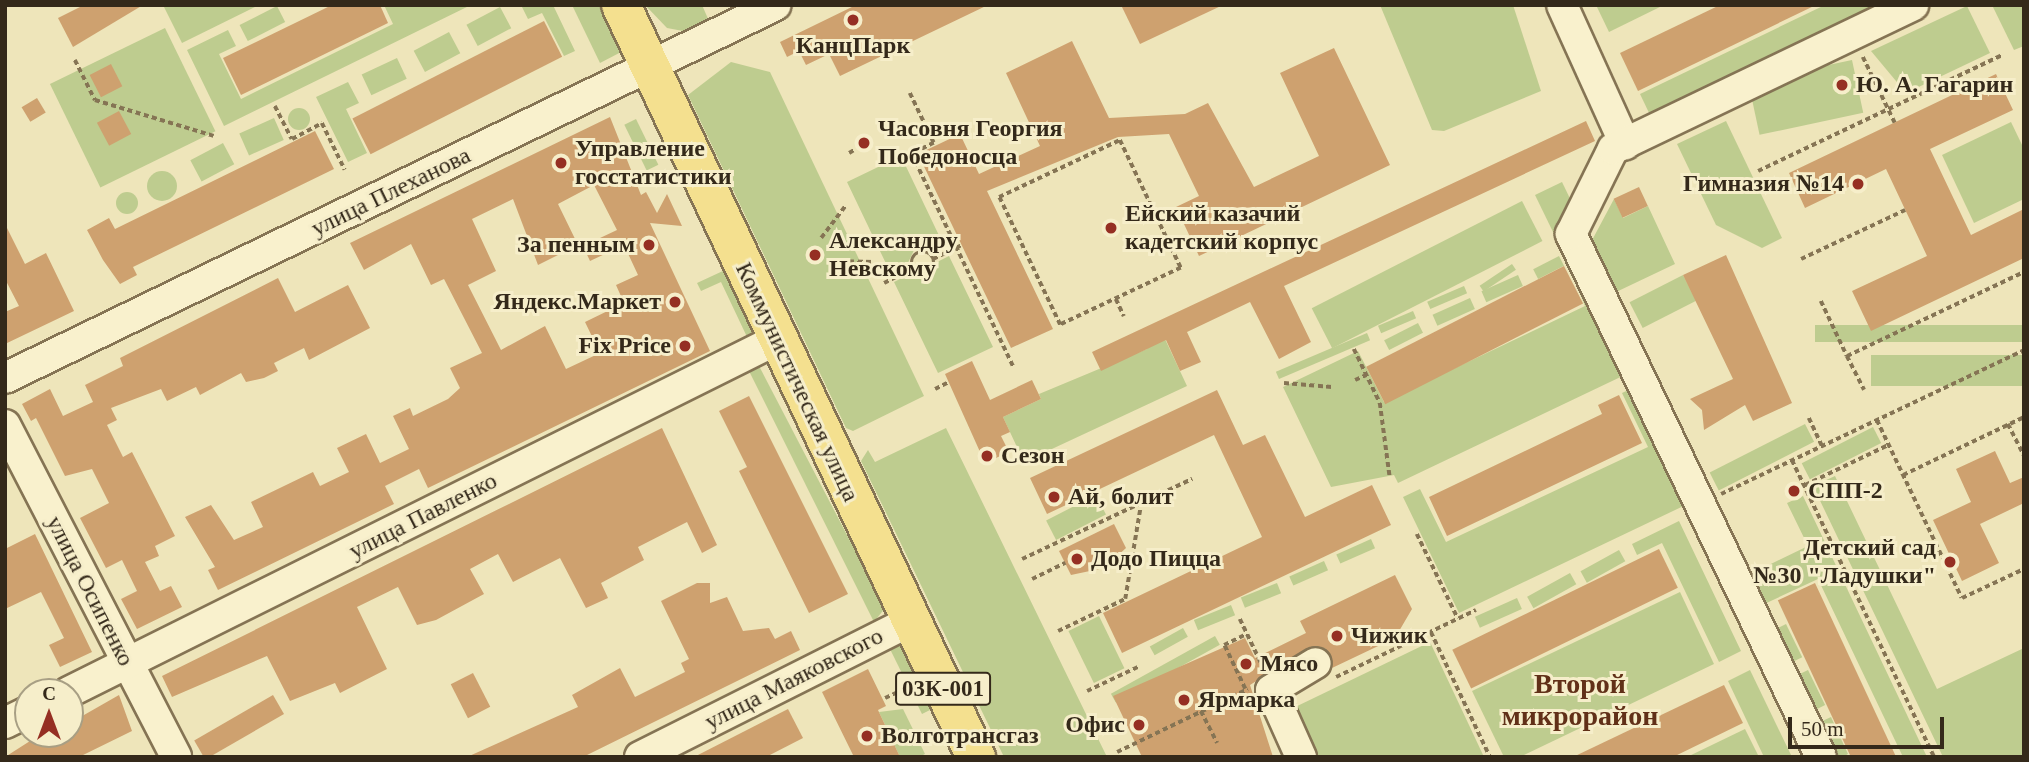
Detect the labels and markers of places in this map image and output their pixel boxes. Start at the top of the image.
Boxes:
marker: КанцПарк [845,12,861,28]
place label: КанцПарк [796,32,910,60]
place label: Ю. А. Гагарин [1856,71,2013,99]
marker: Ю. А. Гагарин [1834,77,1850,93]
place label: Часовня Георгия Победоносца [878,115,1063,171]
place label: Управление госстатистики [575,135,732,191]
marker: Часовня Георгия Победоносца [856,135,872,151]
marker: Управление госстатистики [553,155,569,171]
place label: Гимназия №14 [1683,170,1844,198]
marker: Гимназия №14 [1850,176,1866,192]
place label: Ейский казачий кадетский корпус [1125,200,1318,256]
marker: Ейский казачий кадетский корпус [1103,220,1119,236]
place label: Александру Невскому [829,227,958,283]
place label: За пенным [517,231,635,259]
marker: За пенным [641,237,657,253]
marker: Александру Невскому [807,247,823,263]
place label: Яндекс.Маркет [493,288,661,316]
marker: Яндекс.Маркет [667,294,683,310]
place label: Fix Price [578,332,671,360]
marker: Fix Price [677,338,693,354]
place label: Сезон [1001,442,1065,470]
marker: Сезон [979,448,995,464]
place label: СПП-2 [1808,477,1883,505]
place label: Ай, болит [1068,483,1174,511]
marker: СПП-2 [1786,483,1802,499]
marker: Ай, болит [1046,489,1062,505]
place label: Детский сад №30 "Ладушки" [1753,534,1936,590]
place label: Додо Пицца [1091,545,1221,573]
marker: Додо Пицца [1069,551,1085,567]
marker: Детский сад №30 "Ладушки" [1942,554,1958,570]
place label: Чижик [1351,622,1428,650]
marker: Чижик [1329,628,1345,644]
place label: Мясо [1260,650,1318,678]
marker: Мясо [1238,656,1254,672]
place label: Ярмарка [1198,686,1295,714]
marker: Ярмарка [1176,692,1192,708]
place label: Офис [1065,711,1125,739]
marker: Офис [1131,717,1147,733]
place label: Волготрансгаз [881,722,1039,750]
marker: Волготрансгаз [859,728,875,744]

